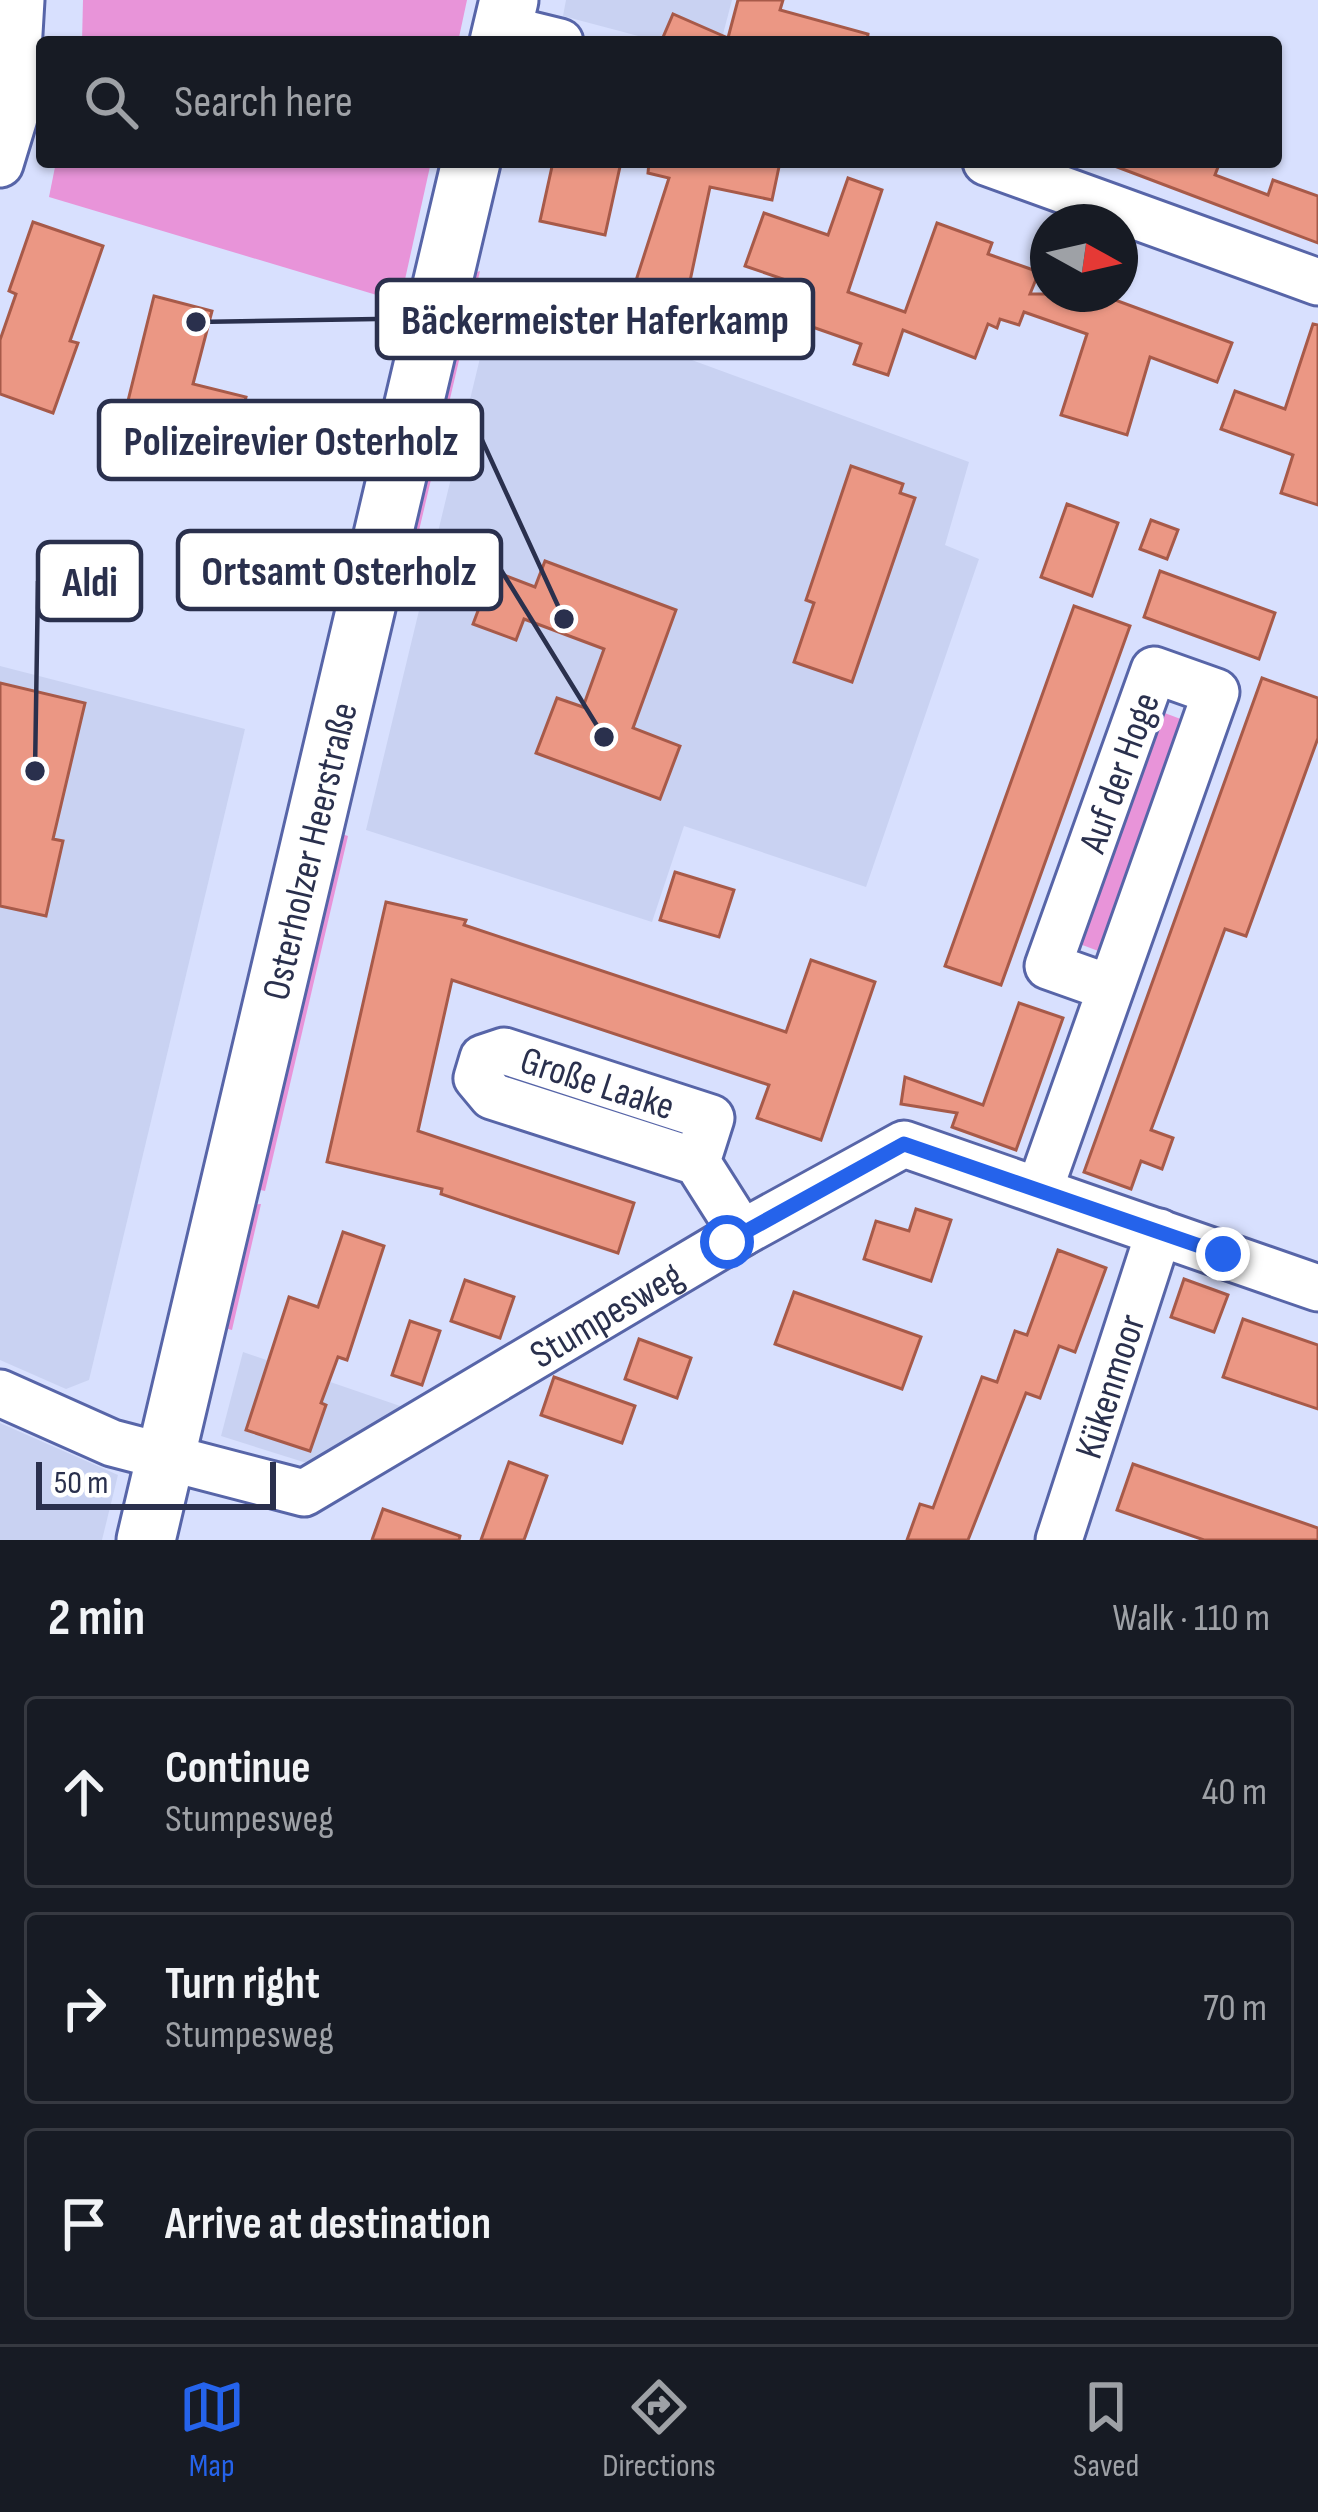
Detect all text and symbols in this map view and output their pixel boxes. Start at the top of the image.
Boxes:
search box [36,36,1282,168]
icon: search [78,69,144,135]
text: Search here [174,75,353,130]
north arrow [1030,204,1138,312]
callout: Bäckermeister Haferkamp [377,280,813,358]
text: Bäckermeister Haferkamp [401,296,789,347]
callout: Polizeirevier Osterholz [99,401,482,479]
text: Polizeirevier Osterholz [124,417,458,468]
callout: Ortsamt Osterholz [178,531,501,609]
callout: Aldi [38,542,141,620]
text: Ortsamt Osterholz [201,547,477,598]
text: Aldi [61,558,118,609]
street label: Auf der Hoge [1069,686,1171,860]
street label: Osterholzer Heerstraße [253,698,369,1005]
street label: Große Laake [514,1037,680,1131]
route start [700,1215,754,1269]
route end [1196,1227,1250,1281]
street label: Stumpesweg [522,1253,692,1379]
street label: Kükenmoor [1066,1309,1157,1465]
scale bar [36,1456,276,1509]
text: 50 m [54,1463,108,1503]
text: 2 min [48,1588,145,1649]
text: Walk · 110 m [1112,1595,1270,1642]
text: Continue [165,1741,311,1796]
icon: ahead [51,1759,117,1825]
text: 40 m [1202,1769,1267,1816]
text: Stumpesweg [165,1796,334,1843]
text: Turn right [165,1957,320,2012]
icon: right [51,1975,117,2041]
text: 70 m [1203,1985,1267,2032]
text: Stumpesweg [165,2012,334,2059]
icon: arrive [51,2191,117,2257]
text: Arrive at destination [165,2197,491,2252]
tab: Map [179,2374,245,2486]
tab: Directions [602,2374,716,2486]
tab: Saved [1073,2374,1139,2486]

